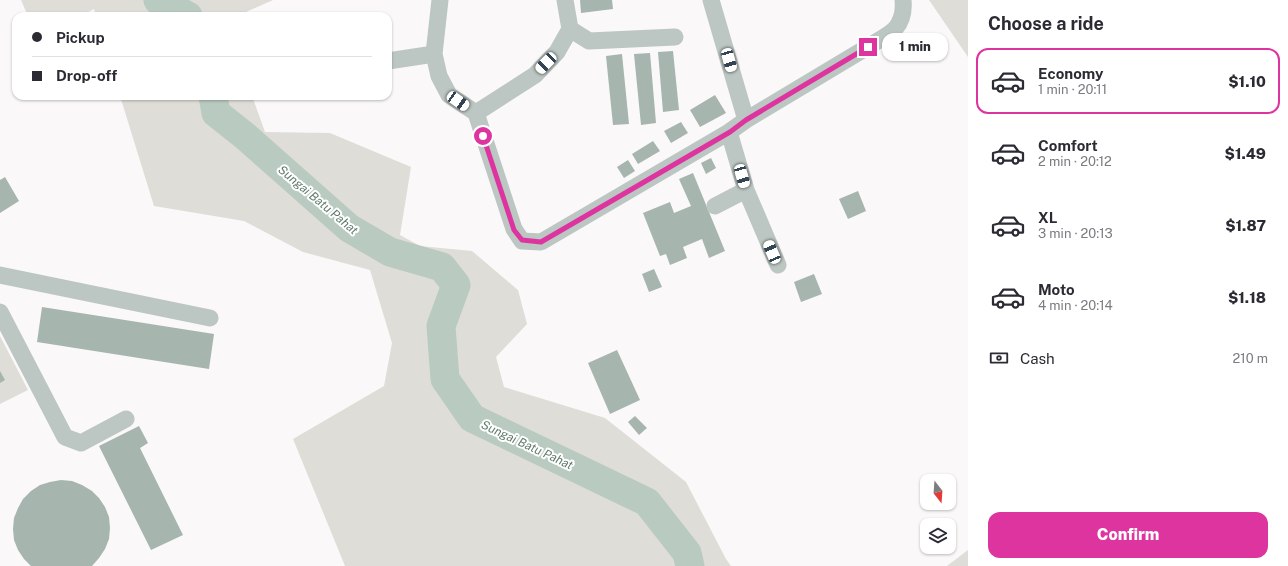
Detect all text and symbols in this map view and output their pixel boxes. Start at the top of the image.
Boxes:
text: Choose a ride [988,13,1104,34]
text: Pickup [56,29,105,46]
callout: 1 min [882,33,948,61]
route end [859,38,877,56]
text: 1 min [899,39,931,54]
car [720,47,738,73]
car [533,50,559,76]
icon: car [990,63,1026,99]
text: Economy [1038,65,1103,82]
text: Drop-off [56,67,117,84]
text: $1.10 [1228,73,1266,90]
text: 1 min · 20:11 [1038,82,1107,97]
car [445,89,471,113]
route start [474,127,492,145]
icon: car [990,135,1026,171]
text: Comfort [1038,137,1098,154]
text: $1.49 [1225,145,1266,162]
text: 2 min · 20:12 [1038,154,1112,169]
water label: Sungai Batu Pahat [275,163,361,238]
car [733,163,751,189]
icon: car [990,207,1026,243]
text: XL [1038,209,1057,226]
text: $1.87 [1225,217,1266,234]
text: 3 min · 20:13 [1038,226,1113,241]
car [762,239,782,265]
icon: car [990,279,1026,315]
text: Moto [1038,281,1075,298]
text: $1.18 [1228,289,1266,306]
text: 4 min · 20:14 [1038,298,1113,313]
icon: cash [988,347,1010,369]
text: Cash [1020,350,1055,367]
text: 210 m [1233,351,1268,366]
water label: Sungai Batu Pahat [479,418,576,473]
north arrow [920,474,956,510]
map controls [920,474,956,554]
button: Confirm [988,512,1268,558]
button: layers [920,518,956,554]

